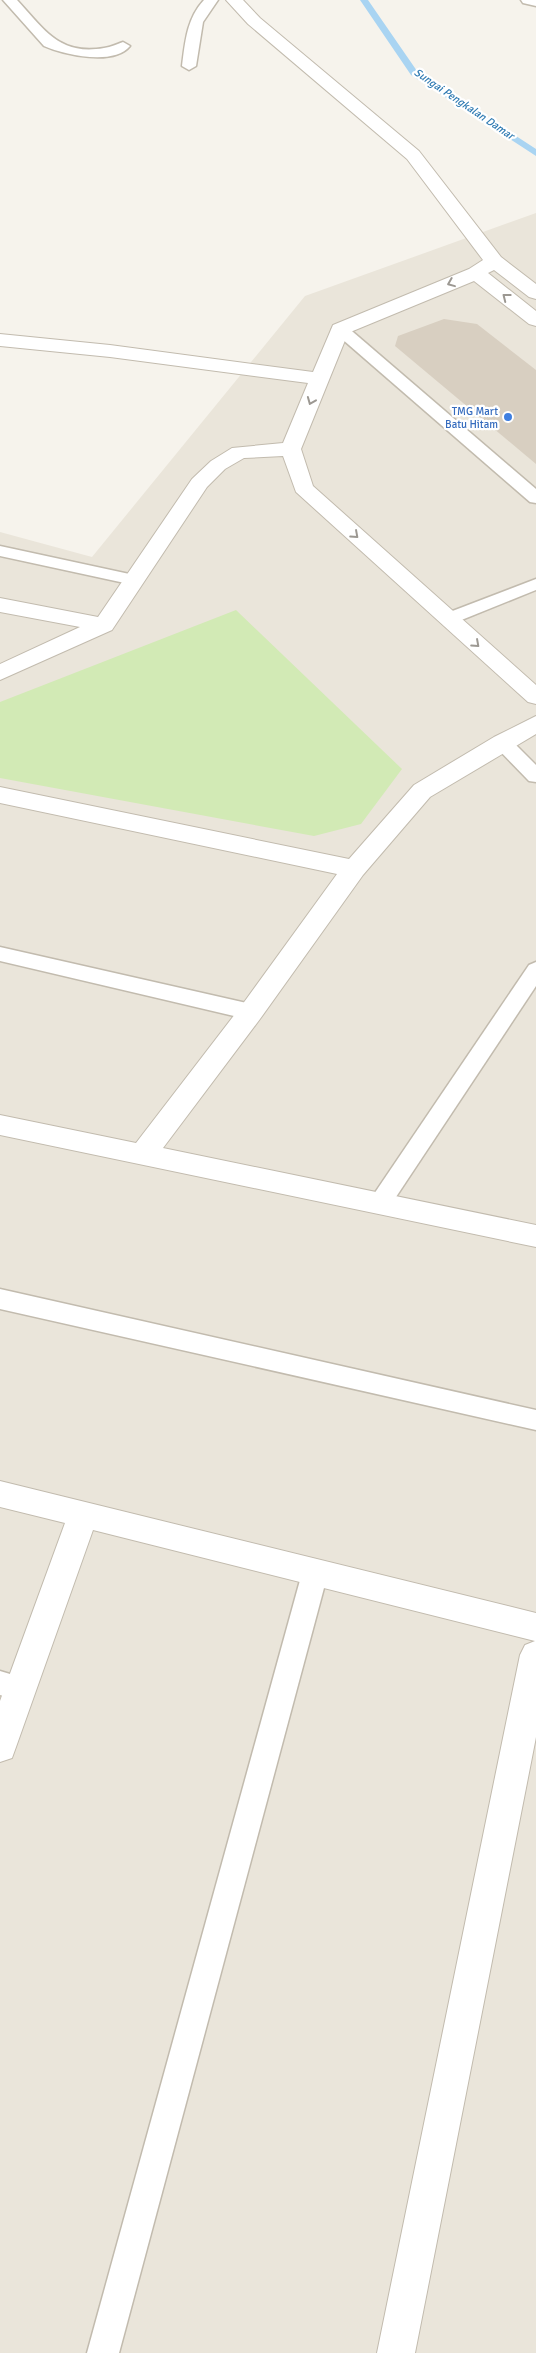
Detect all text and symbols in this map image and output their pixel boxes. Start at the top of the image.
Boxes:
water label: Sungai Pengkalan Damar [412,66,518,143]
one-way arrow [447,277,456,288]
one-way arrow [503,294,512,302]
one-way arrow [307,396,317,405]
place label: TMG Mart Batu Hitam [445,405,498,431]
marker: TMG Mart Batu Hitam [502,411,514,423]
one-way arrow [350,529,359,538]
one-way arrow [470,638,479,647]

